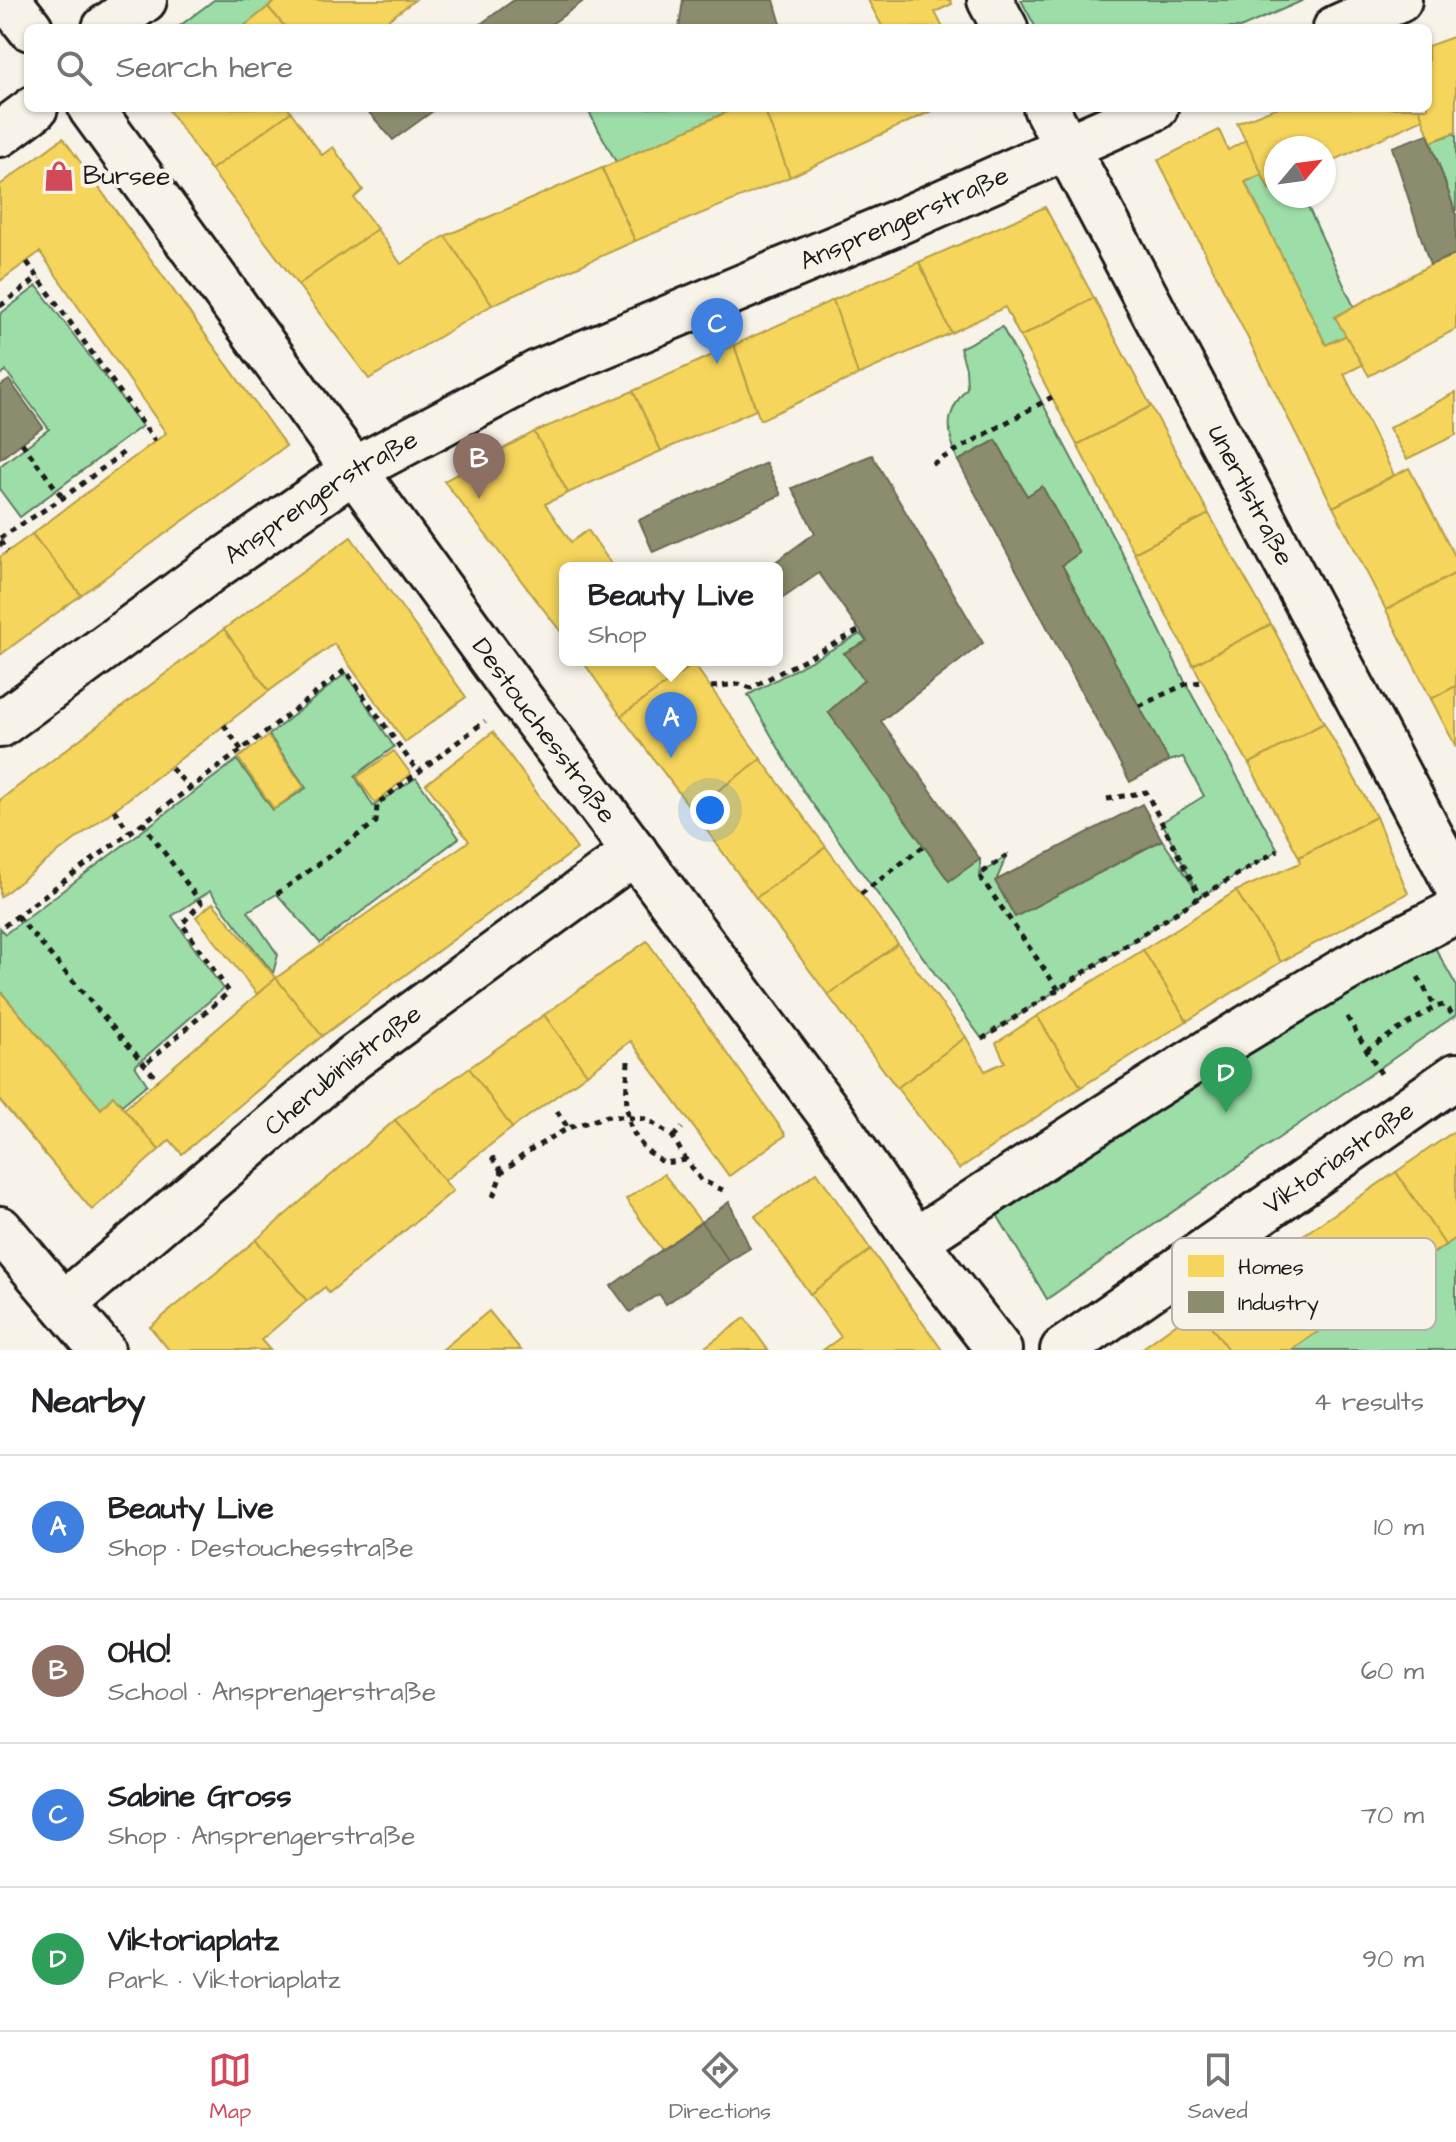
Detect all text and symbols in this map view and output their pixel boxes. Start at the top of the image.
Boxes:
search box [24,24,1432,112]
icon: search [52,46,96,90]
text: Search here [116,47,293,89]
north arrow [1264,136,1336,208]
street label: Ansprengerstraße [794,157,1014,279]
place label: Bursee [83,158,170,194]
shop icon: Bursee [42,159,76,193]
pin: C [691,298,743,364]
street label: Unertlstraße [1199,419,1303,572]
street label: Ansprengerstraße [217,421,424,573]
pin: B [453,433,505,499]
popup [559,562,783,666]
text: Beauty Live [588,575,754,617]
text: Shop [588,617,647,653]
street label: Destouchesstraße [464,630,625,831]
pin: A [645,692,697,758]
your location [690,790,730,830]
street label: Cherubinistraße [256,996,429,1144]
pin: D [1200,1047,1252,1113]
street label: Viktoriastraße [1256,1093,1421,1223]
legend [1172,1238,1436,1330]
text: Homes [1238,1252,1304,1283]
text: Industry [1238,1288,1319,1320]
text: Nearby [32,1378,146,1426]
text: 4 results [1314,1384,1424,1420]
text: Beauty Live [108,1488,274,1530]
text: A [50,1509,66,1545]
text: 10 m [1374,1509,1424,1545]
text: Shop · Destouchesstraße [108,1530,414,1566]
text: OHO! [108,1632,170,1674]
text: B [49,1653,67,1689]
text: 60 m [1361,1653,1424,1689]
text: School · Ansprengerstraße [108,1674,436,1710]
text: Sabine Gross [108,1776,292,1818]
text: C [49,1797,67,1833]
text: 70 m [1361,1797,1424,1833]
text: Shop · Ansprengerstraße [108,1818,415,1854]
text: Viktoriaplatz [108,1920,279,1962]
text: D [50,1941,66,1977]
text: 90 m [1362,1941,1424,1977]
text: Park · Viktoriaplatz [108,1962,341,1998]
tab: Map [208,2048,252,2127]
tab: Directions [669,2048,771,2127]
tab: Saved [1188,2048,1248,2127]

